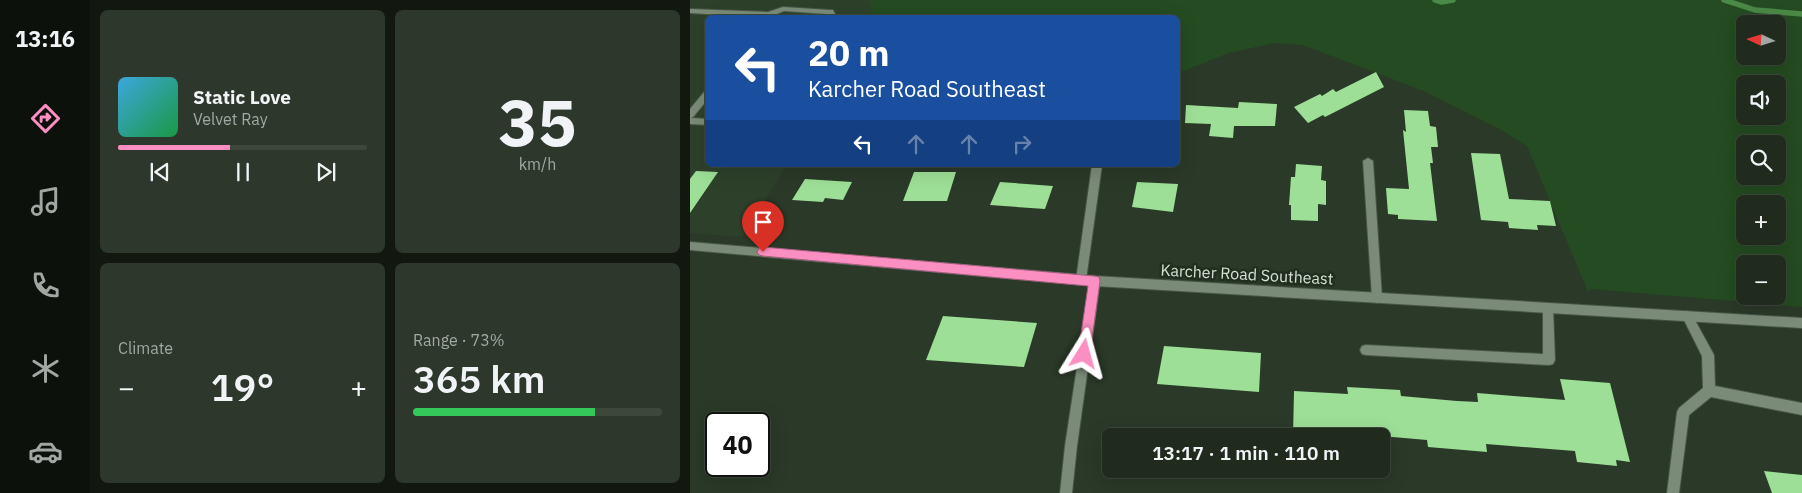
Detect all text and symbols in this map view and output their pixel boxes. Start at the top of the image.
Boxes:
north arrow [1736,15,1786,65]
map controls [1736,15,1786,305]
text: 13:16 [15,24,75,53]
text: 20 m [808,30,890,76]
icon: left [725,35,790,100]
text: Karcher Road Southeast [808,74,1046,103]
button: sound [1736,75,1786,125]
text: 35 [498,79,577,164]
text: Static Love [193,85,291,109]
icon: directions [28,101,63,136]
text: Velvet Ray [193,109,268,129]
icon: left [849,130,877,158]
icon: ahead [902,130,930,158]
icon: ahead [955,130,983,158]
icon: right [1008,130,1036,158]
button: search [1736,135,1786,185]
text: km/h [519,154,556,174]
icon: previous [146,158,174,186]
icon: pause [229,158,257,186]
icon: next [312,158,340,186]
icon: music [28,184,63,219]
button: + [1736,195,1786,245]
pin [742,201,784,252]
icon: arrive [749,208,777,236]
button: − [1736,255,1786,305]
street label: Karcher Road Southeast [1160,259,1334,289]
icon: phone [28,268,63,303]
position arrow [1057,327,1109,379]
text: Range · 73% [413,330,505,350]
text: Climate [118,338,173,358]
icon: climate [28,351,63,386]
text: 365 km [413,354,545,403]
text: 19° [211,362,274,411]
text: − [118,369,135,406]
text: + [350,369,367,406]
speed limit sign: 40 [705,412,770,477]
icon: car [28,434,63,469]
text: 13:17 · 1 min · 110 m [1152,441,1340,465]

